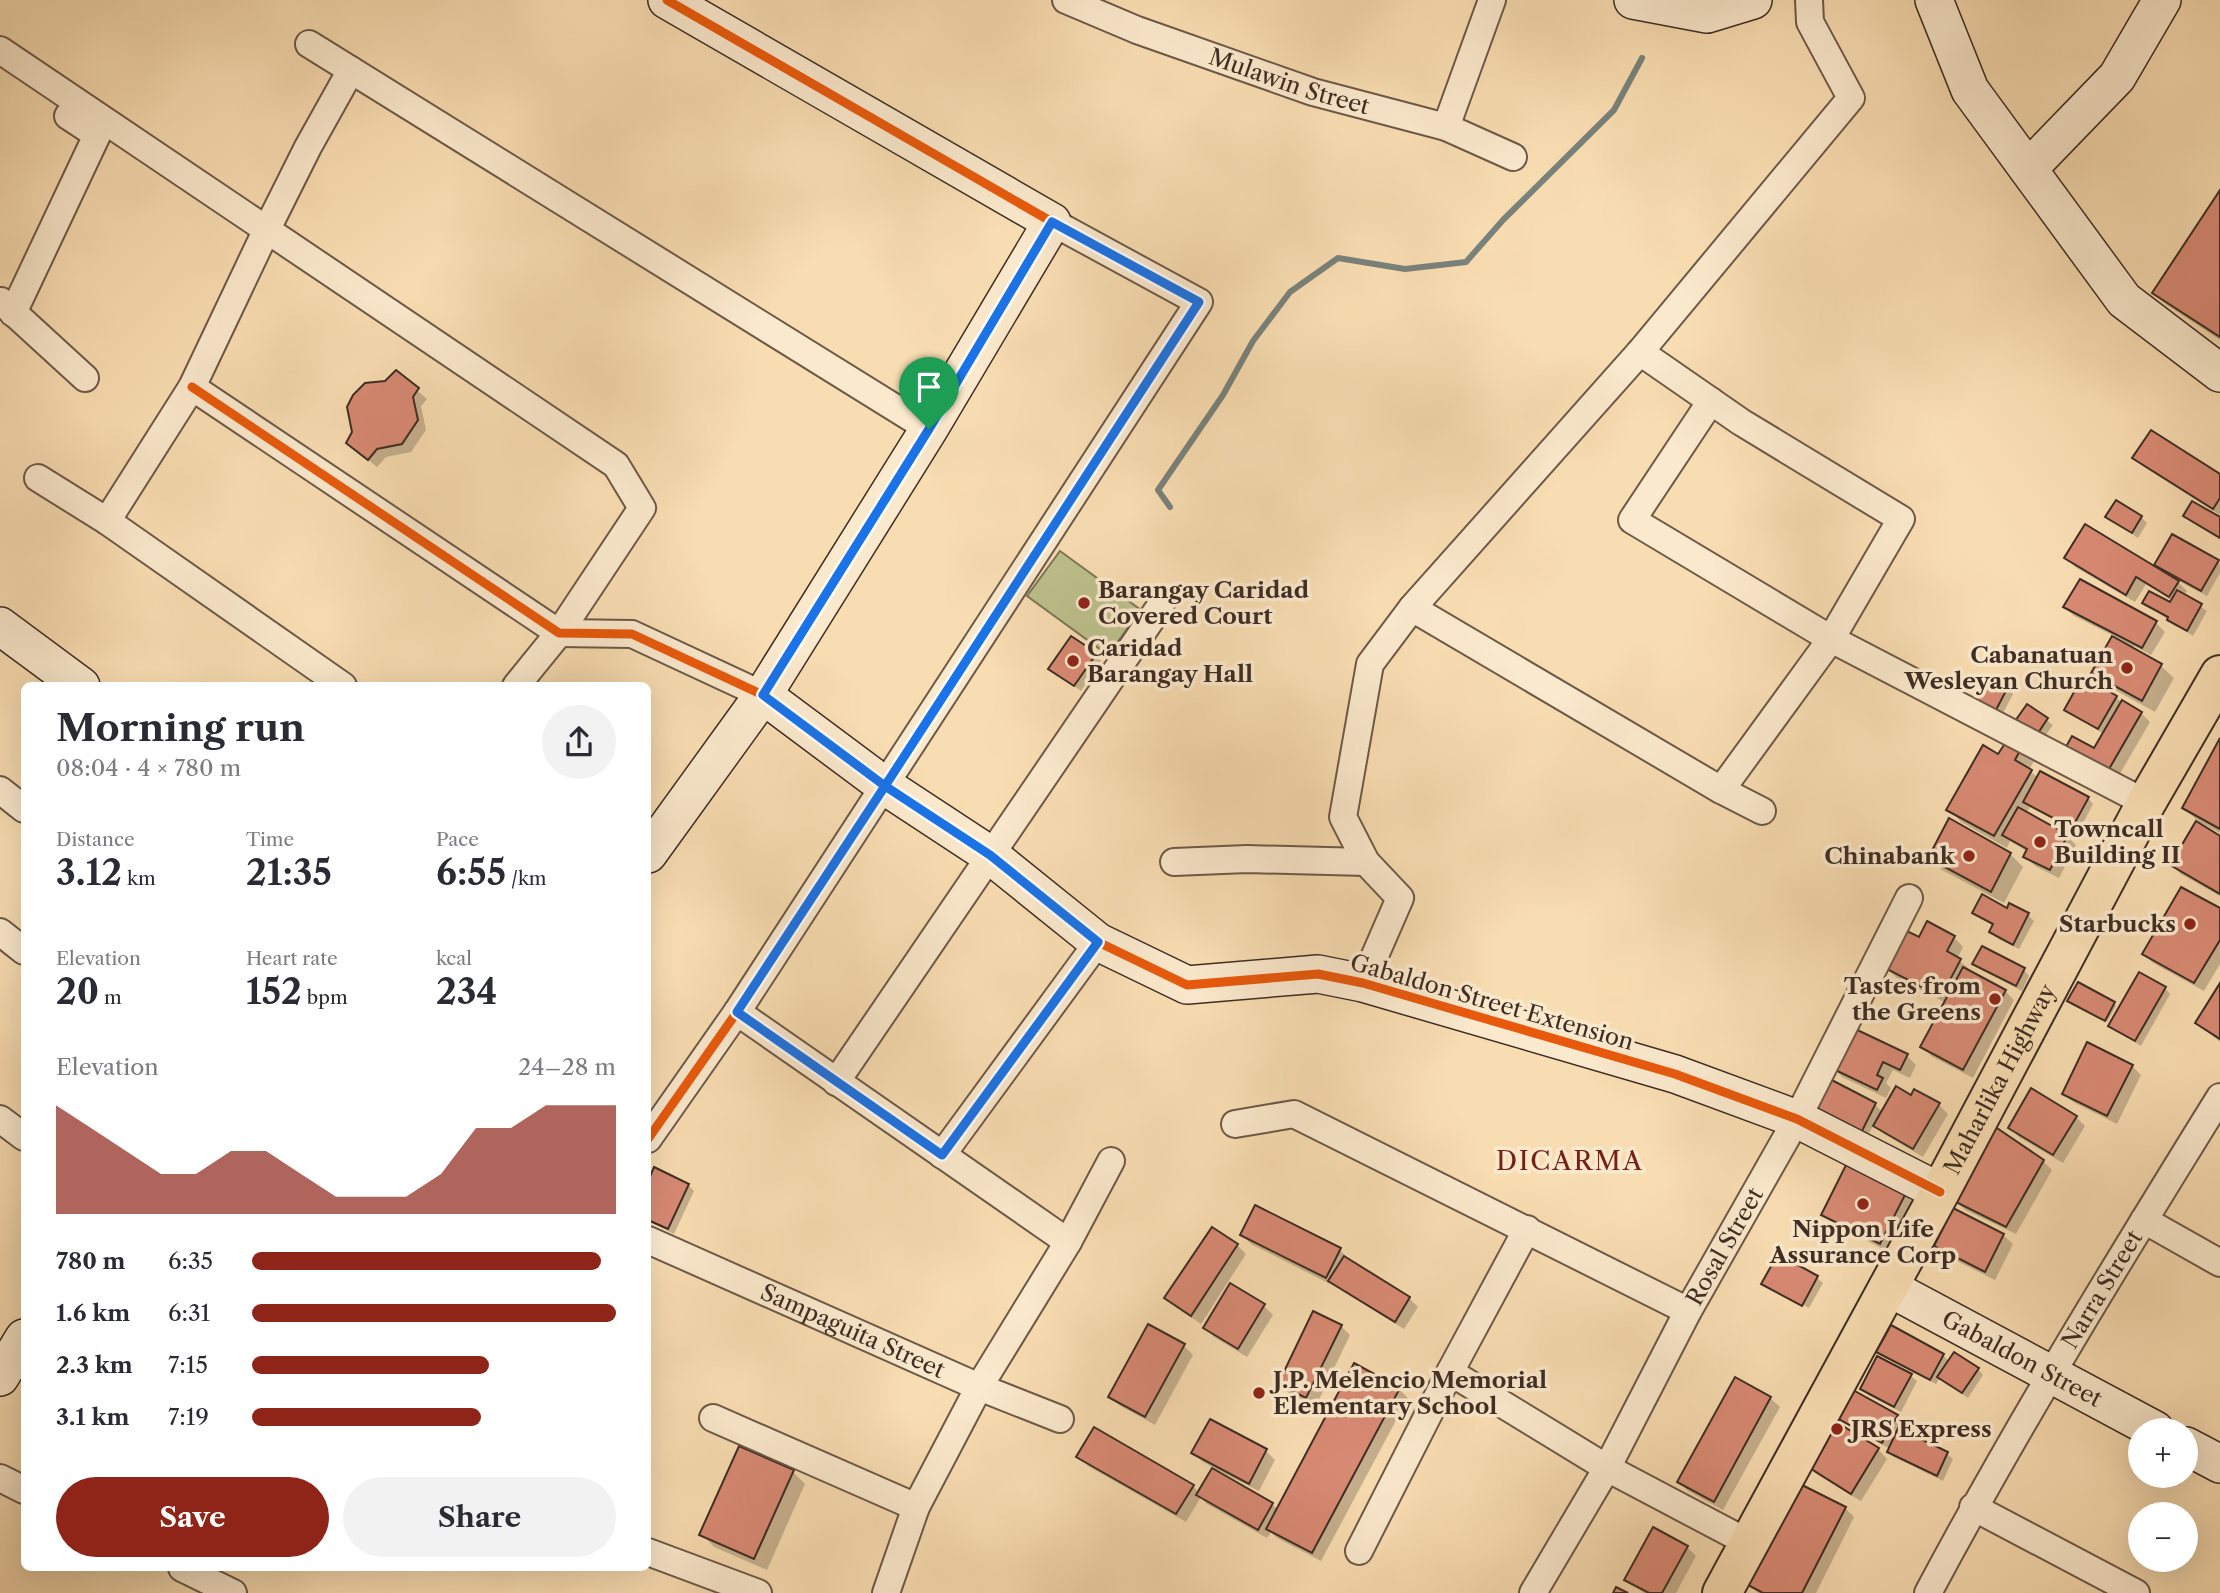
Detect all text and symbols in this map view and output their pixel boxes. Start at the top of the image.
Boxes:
street label: Mulawin Street [1205,42,1373,120]
pin [899,357,959,429]
icon: arrive [910,368,948,406]
place label: Barangay Caridad Covered Court [1098,576,1310,630]
marker: Barangay Caridad Covered Court [1076,595,1092,611]
place label: Caridad Barangay Hall [1087,634,1253,688]
place label: Cabanatuan Wesleyan Church [1903,641,2113,695]
marker: Caridad Barangay Hall [1065,653,1081,669]
marker: Cabanatuan Wesleyan Church [2119,660,2135,676]
text: Morning run [56,704,305,751]
button: share [542,705,616,779]
text: 08:04 · 4 × 780 m [56,754,241,782]
place label: Towncall Building II [2054,815,2180,869]
text: Distance [56,828,135,851]
text: Time [246,828,294,851]
text: Pace [436,828,479,851]
marker: Towncall Building II [2032,834,2048,850]
place label: Chinabank [1824,842,1956,870]
marker: Chinabank [1961,848,1977,864]
text: 3.12 [56,851,122,894]
text: 21:35 [246,851,332,894]
text: 6:55 [436,851,506,894]
text: km [122,867,156,890]
text: /km [506,867,547,890]
place label: Starbucks [2059,910,2176,938]
marker: Starbucks [2182,916,2198,932]
text: Elevation [56,947,141,970]
text: Heart rate [246,947,338,970]
text: kcal [436,947,472,970]
street label: Gabaldon Street Extension [1347,948,1637,1056]
text: 20 [56,970,99,1013]
text: 152 [246,970,302,1013]
text: 234 [436,970,497,1013]
place label: Tastes from the Greens [1844,972,1981,1026]
street label: Maharlika Highway [1938,979,2062,1179]
text: m [99,986,122,1009]
text: bpm [302,986,348,1009]
marker: Tastes from the Greens [1987,991,2003,1007]
text: Elevation [56,1053,159,1081]
text: 24–28 m [518,1053,616,1081]
district label: DICARMA [1496,1145,1644,1177]
street label: Rosal Street [1680,1183,1769,1311]
marker: Nippon Life Assurance Corp [1855,1196,1871,1212]
place label: Nippon Life Assurance Corp [1769,1215,1956,1269]
street label: Narra Street [2056,1225,2148,1354]
text: 780 m [56,1247,126,1275]
text: 6:35 [168,1247,213,1275]
street label: Sampaguita Street [756,1278,949,1384]
text: 1.6 km [56,1299,130,1327]
text: 6:31 [168,1299,210,1327]
street label: Gabaldon Street [1937,1305,2107,1413]
text: 2.3 km [56,1351,133,1379]
text: 7:15 [168,1351,208,1379]
place label: J.P. Melencio Memorial Elementary School [1269,1366,1547,1420]
marker: J.P. Melencio Memorial Elementary School [1251,1385,1267,1401]
text: 3.1 km [56,1403,130,1431]
text: 7:19 [168,1403,209,1431]
place label: JRS Express [1847,1415,1992,1443]
map controls [2128,1418,2198,1572]
button: + [2128,1418,2198,1488]
marker: JRS Express [1829,1421,1845,1437]
button: Save [56,1477,329,1557]
button: Share [343,1477,616,1557]
button: − [2128,1502,2198,1572]

